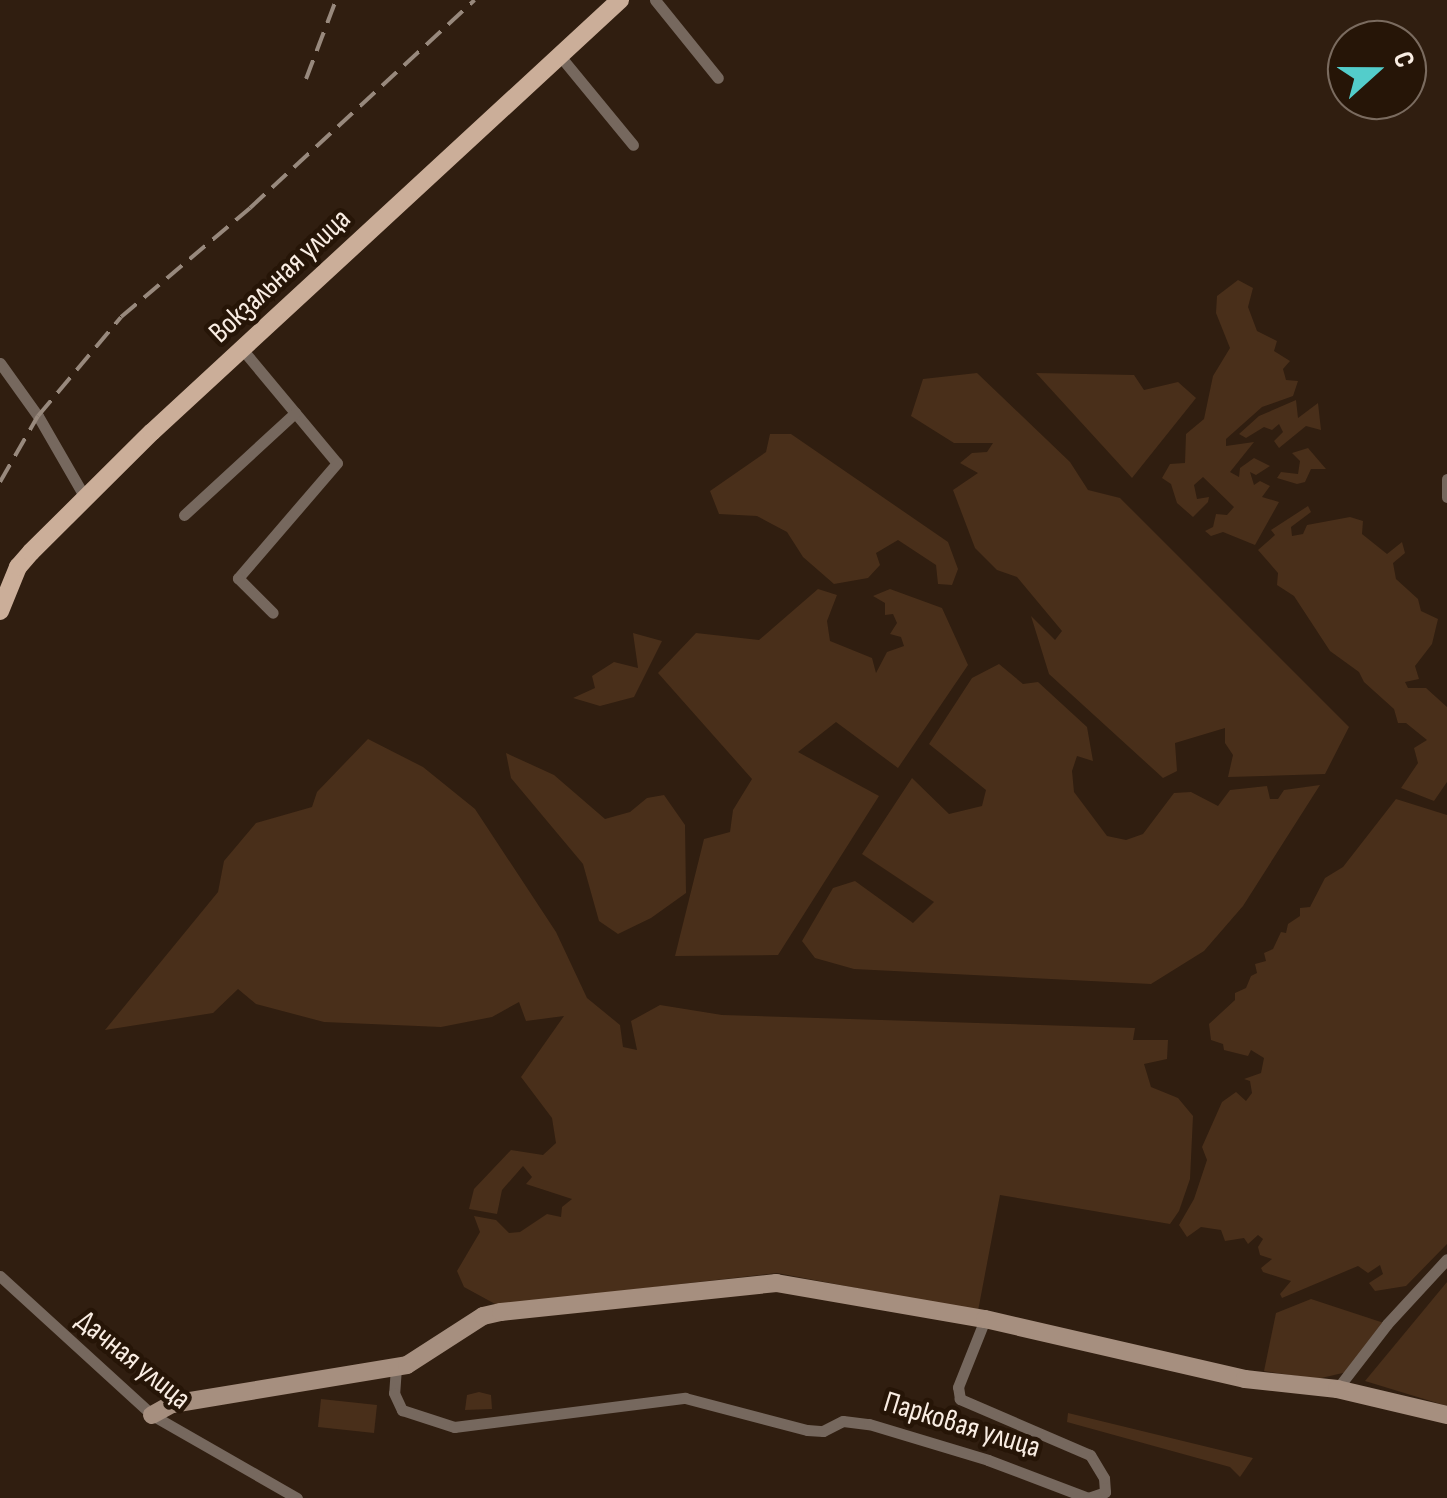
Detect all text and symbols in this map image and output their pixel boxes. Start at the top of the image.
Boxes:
north arrow [1327,20,1427,120]
text: С [1386,47,1422,72]
street label: Вокзальная улица [202,201,358,351]
street label: Дачная улица [68,1303,198,1417]
street label: Парковая улица [879,1384,1045,1466]

